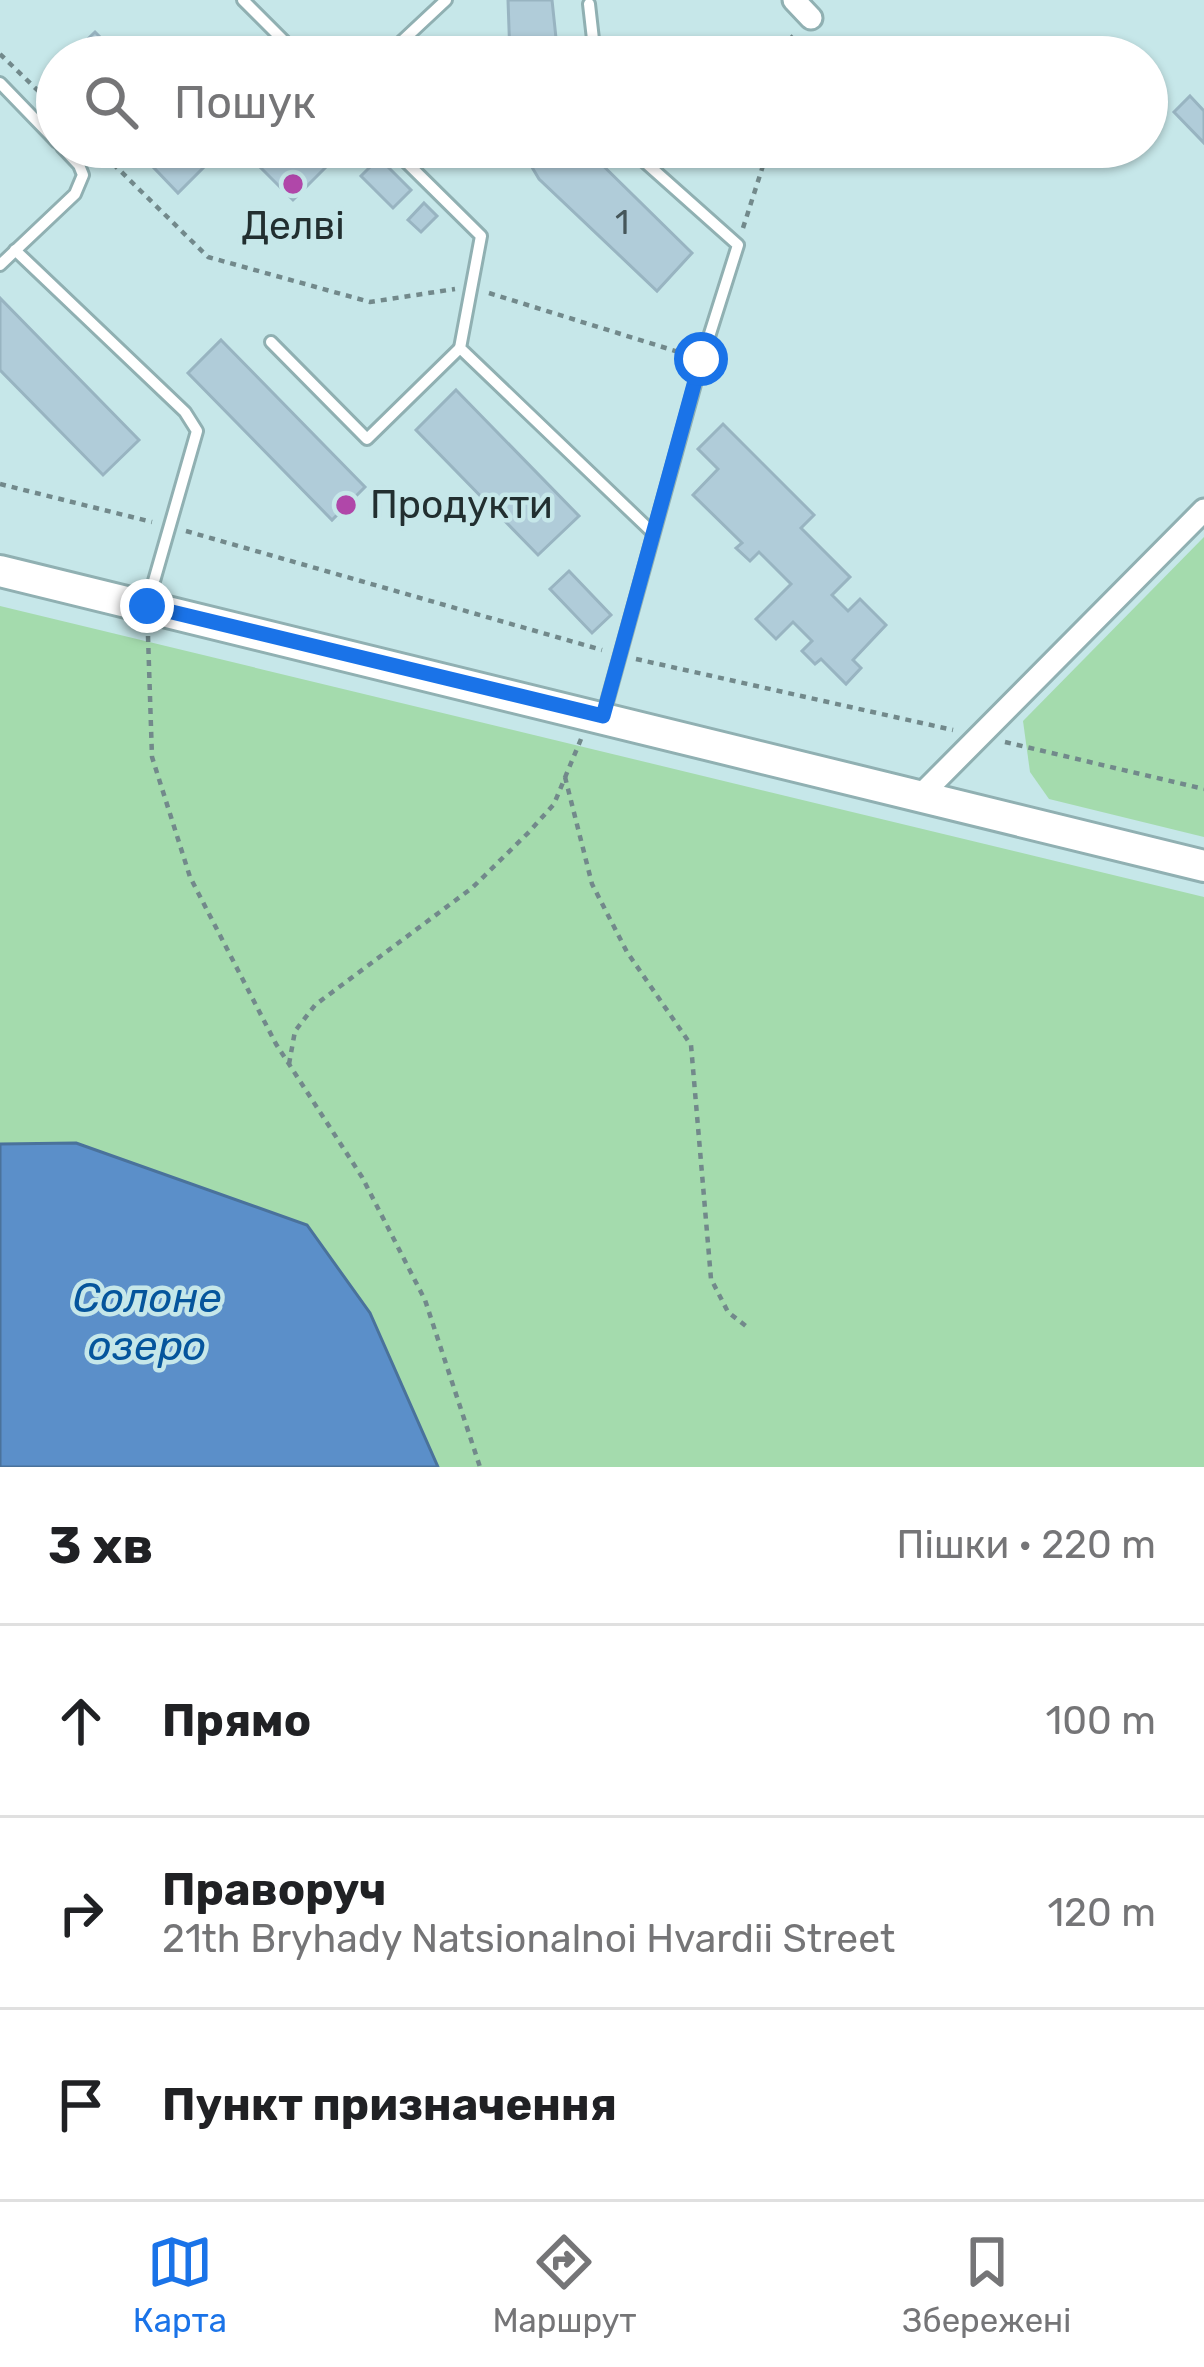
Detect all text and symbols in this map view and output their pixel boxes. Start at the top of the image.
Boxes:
search box [36,36,1168,168]
icon: search [78,69,144,135]
text: Пошук [174,76,316,129]
marker: Делві [280,171,306,197]
place label: Делві [241,203,345,249]
house number: 1 [615,203,629,242]
route start [674,332,728,386]
place label: Продукти [370,482,553,528]
marker: Продукти [333,492,359,518]
route end [120,579,174,633]
water label: Солоне озеро [72,1273,222,1371]
text: 3 хв [48,1515,153,1576]
text: Пішки · 220 m [897,1522,1156,1568]
icon: ahead [48,1688,114,1754]
text: Прямо [162,1694,311,1747]
text: 100 m [1046,1698,1156,1744]
text: Праворуч [162,1863,387,1916]
icon: right [48,1880,114,1946]
text: 120 m [1047,1890,1156,1936]
text: 21th Bryhady Natsionalnoi Hvardii Street [162,1916,895,1962]
icon: arrive [48,2072,114,2138]
text: Пункт призначення [162,2078,617,2131]
tab: Карта [133,2229,227,2340]
tab: Маршрут [492,2229,636,2340]
tab: Збережені [902,2229,1071,2340]

